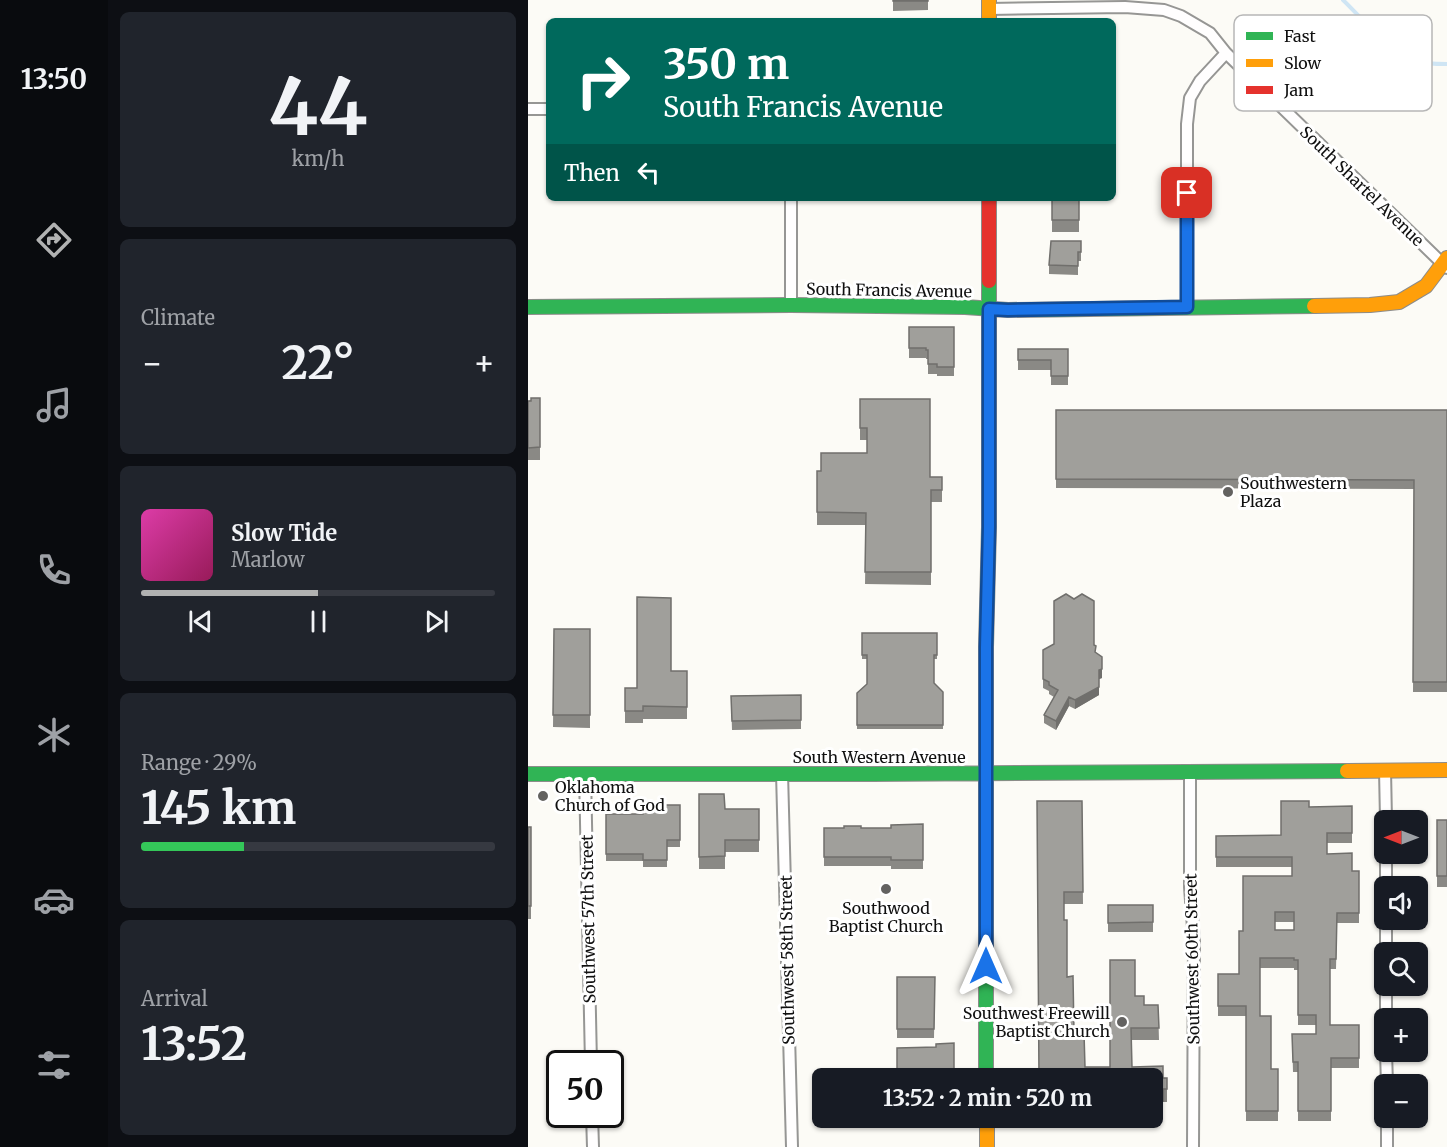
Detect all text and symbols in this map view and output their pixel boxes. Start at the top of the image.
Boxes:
legend [1234,15,1432,111]
text: Fast [1284,26,1317,46]
text: 350 m [663,38,789,90]
icon: right [564,42,642,120]
text: Slow [1284,53,1322,73]
text: 44 [268,58,368,156]
text: 13:50 [21,62,87,96]
text: Jam [1283,80,1314,100]
text: South Francis Avenue [663,90,943,124]
street label: South Shartel Avenue [1296,122,1428,250]
text: km/h [292,146,344,171]
icon: left [632,156,665,189]
text: Then [564,159,620,187]
pin [1161,167,1212,218]
icon: arrive [1170,176,1203,209]
icon: directions [33,219,75,261]
street label: South Francis Avenue [806,279,972,301]
text: Climate [141,305,215,330]
text: 22° [282,335,354,391]
text: − [141,343,163,384]
text: + [473,343,495,384]
icon: music [33,384,75,426]
place label: Southwestern Plaza [1240,473,1348,511]
marker: Southwestern Plaza [1221,485,1235,499]
text: Slow Tide [231,519,337,547]
text: Marlow [231,547,305,572]
icon: phone [33,549,75,591]
icon: previous [184,605,217,638]
icon: pause [302,605,335,638]
icon: next [420,605,453,638]
icon: climate [33,714,75,756]
street label: South Western Avenue [793,747,966,767]
text: Range · 29% [141,750,257,775]
place label: Oklahoma Church of God [555,777,665,815]
text: 145 km [141,780,296,836]
marker: Oklahoma Church of God [536,789,550,803]
north arrow [1374,810,1428,864]
map controls [1374,810,1428,1128]
street label: Southwest 57th Street [577,834,599,1004]
street label: Southwest 60th Street [1180,872,1203,1045]
street label: Southwest 58th Street [776,874,798,1045]
button: sound [1374,876,1428,930]
icon: car [33,879,75,921]
marker: Southwood Baptist Church [879,882,893,896]
place label: Southwood Baptist Church [829,898,944,936]
position arrow [954,934,1018,998]
button: search [1374,942,1428,996]
text: Arrival [141,986,208,1011]
place label: Southwest Freewill Baptist Church [963,1003,1110,1041]
button: + [1374,1008,1428,1062]
marker: Southwest Freewill Baptist Church [1115,1015,1129,1029]
text: 13:52 [141,1016,247,1072]
icon: filters [33,1044,75,1086]
speed limit sign: 50 [546,1050,624,1128]
button: − [1374,1074,1428,1128]
text: 13:52 · 2 min · 520 m [883,1084,1092,1112]

